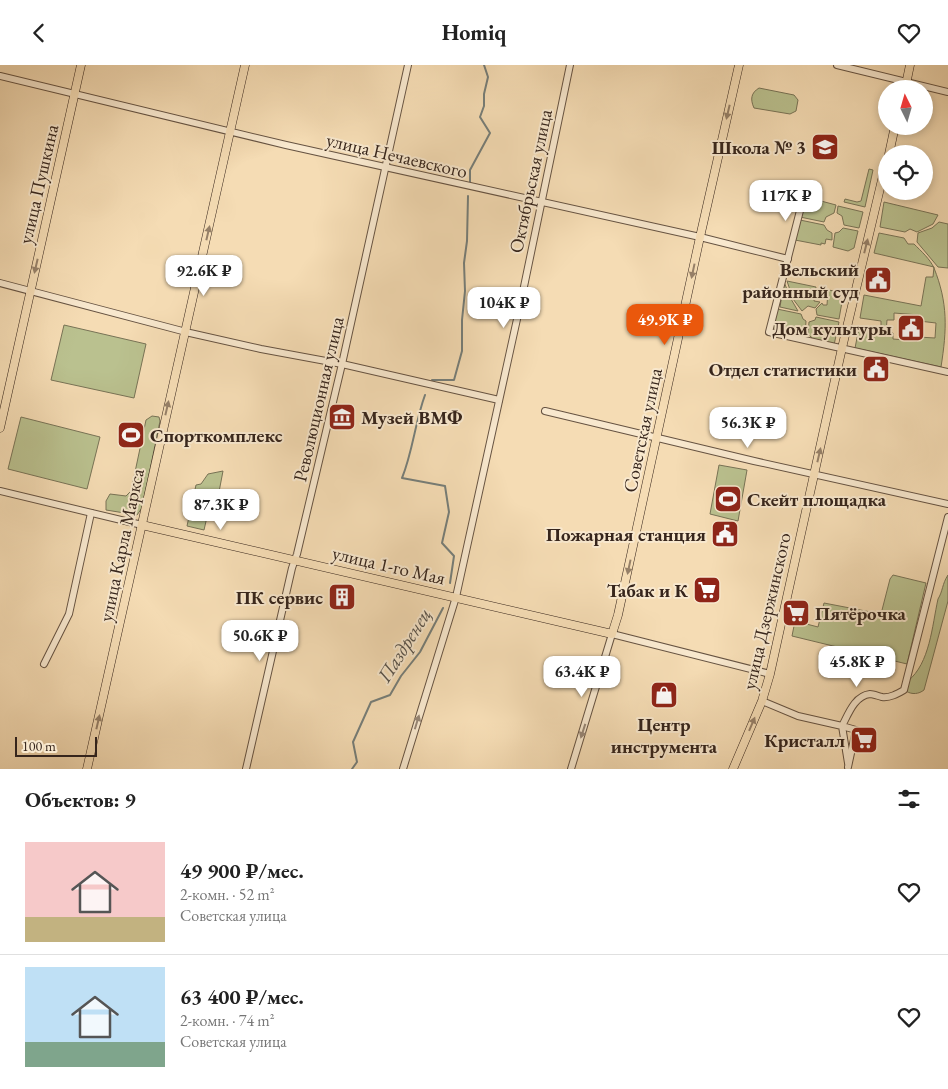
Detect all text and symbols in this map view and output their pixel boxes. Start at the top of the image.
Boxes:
text: Homiq [442,18,506,47]
icon: back [25,19,53,47]
icon: heart [895,19,923,47]
north arrow [878,80,932,135]
map controls [878,80,933,200]
one-way arrow [724,105,732,120]
street label: Октябрьская улица [503,107,558,255]
street label: улица Пушкина [13,121,64,246]
street label: улица Нечаевского [324,127,470,184]
school or university icon: Школа № 3 [810,132,840,162]
place label: Школа № 3 [712,135,806,160]
button: locate [878,145,933,200]
pin: 117K ₽ [745,179,827,222]
text: 117K ₽ [760,185,812,206]
one-way arrow [204,226,212,241]
one-way arrow [862,238,870,253]
pin: 92.6K ₽ [158,255,250,297]
place label: Вельский районный суд [742,257,859,304]
one-way arrow [32,259,40,274]
text: 92.6K ₽ [176,260,232,281]
one-way arrow [688,263,696,279]
public building icon: Вельский районный суд [863,265,893,295]
pin: 104K ₽ [463,287,545,329]
text: 104K ₽ [478,292,530,313]
pin: 49.9K ₽ [619,303,711,346]
text: 49.9K ₽ [637,309,693,330]
public building icon: Дом культуры [896,313,926,343]
street label: Революционная улица [287,314,350,484]
place label: Дом культуры [772,316,892,341]
public building icon: Отдел статистики [861,354,891,384]
place label: Отдел статистики [709,357,857,382]
street label: Советская улица [617,365,668,495]
one-way arrow [163,401,171,416]
museum icon: Музей ВМФ [327,402,357,432]
place label: Музей ВМФ [361,405,462,430]
pin: 56.3K ₽ [702,407,794,449]
text: 56.3K ₽ [720,412,776,433]
sports icon: Спорткомплекс [116,420,146,450]
place label: Спорткомплекс [150,423,283,448]
one-way arrow [815,448,823,463]
street label: улица Карла Маркса [93,466,150,624]
sports icon: Скейт площадка [713,484,743,514]
place label: Скейт площадка [747,487,887,512]
pin: 87.3K ₽ [175,489,267,531]
text: 87.3K ₽ [193,494,249,515]
public building icon: Пожарная станция [710,519,740,549]
place label: Пожарная станция [546,522,706,547]
street label: улица Дзержинского [736,530,797,692]
street label: улица 1-го Мая [330,540,448,591]
one-way arrow [624,559,632,575]
supermarket icon: Табак и К [692,575,722,605]
place label: Табак и К [607,578,689,603]
building icon: ПК сервис [327,582,357,612]
place label: ПК сервис [236,585,323,610]
supermarket icon: Пятёрочка [781,598,811,628]
place label: Пятёрочка [815,601,907,626]
water label: Паздренец [370,603,437,688]
pin: 50.6K ₽ [214,619,306,662]
text: 50.6K ₽ [232,625,288,646]
pin: 45.8K ₽ [811,645,903,688]
text: 45.8K ₽ [829,651,885,672]
pin: 63.4K ₽ [536,655,628,698]
text: 63.4K ₽ [554,661,610,682]
shop icon: Центр инструмента [649,680,679,710]
place label: Центр инструмента [611,712,718,759]
one-way arrow [94,714,102,729]
one-way arrow [414,715,421,730]
one-way arrow [749,717,757,731]
one-way arrow [579,723,586,738]
supermarket icon: Кристалл [849,725,879,755]
place label: Кристалл [764,728,845,753]
scale bar [15,734,98,757]
text: 100 m [22,737,56,755]
icon: filters [895,785,923,813]
text: Объектов: 9 [25,786,136,813]
text: 49 900 ₽/мес. [180,857,304,884]
icon: home [65,862,125,922]
icon: heart [895,878,923,906]
text: 2-комн. · 52 m² [180,884,275,905]
text: Советская улица [180,905,287,926]
text: 63 400 ₽/мес. [180,983,304,1010]
icon: home [65,987,125,1047]
icon: heart [895,1003,923,1031]
text: 2-комн. · 74 m² [180,1010,275,1031]
text: Советская улица [180,1031,287,1052]

